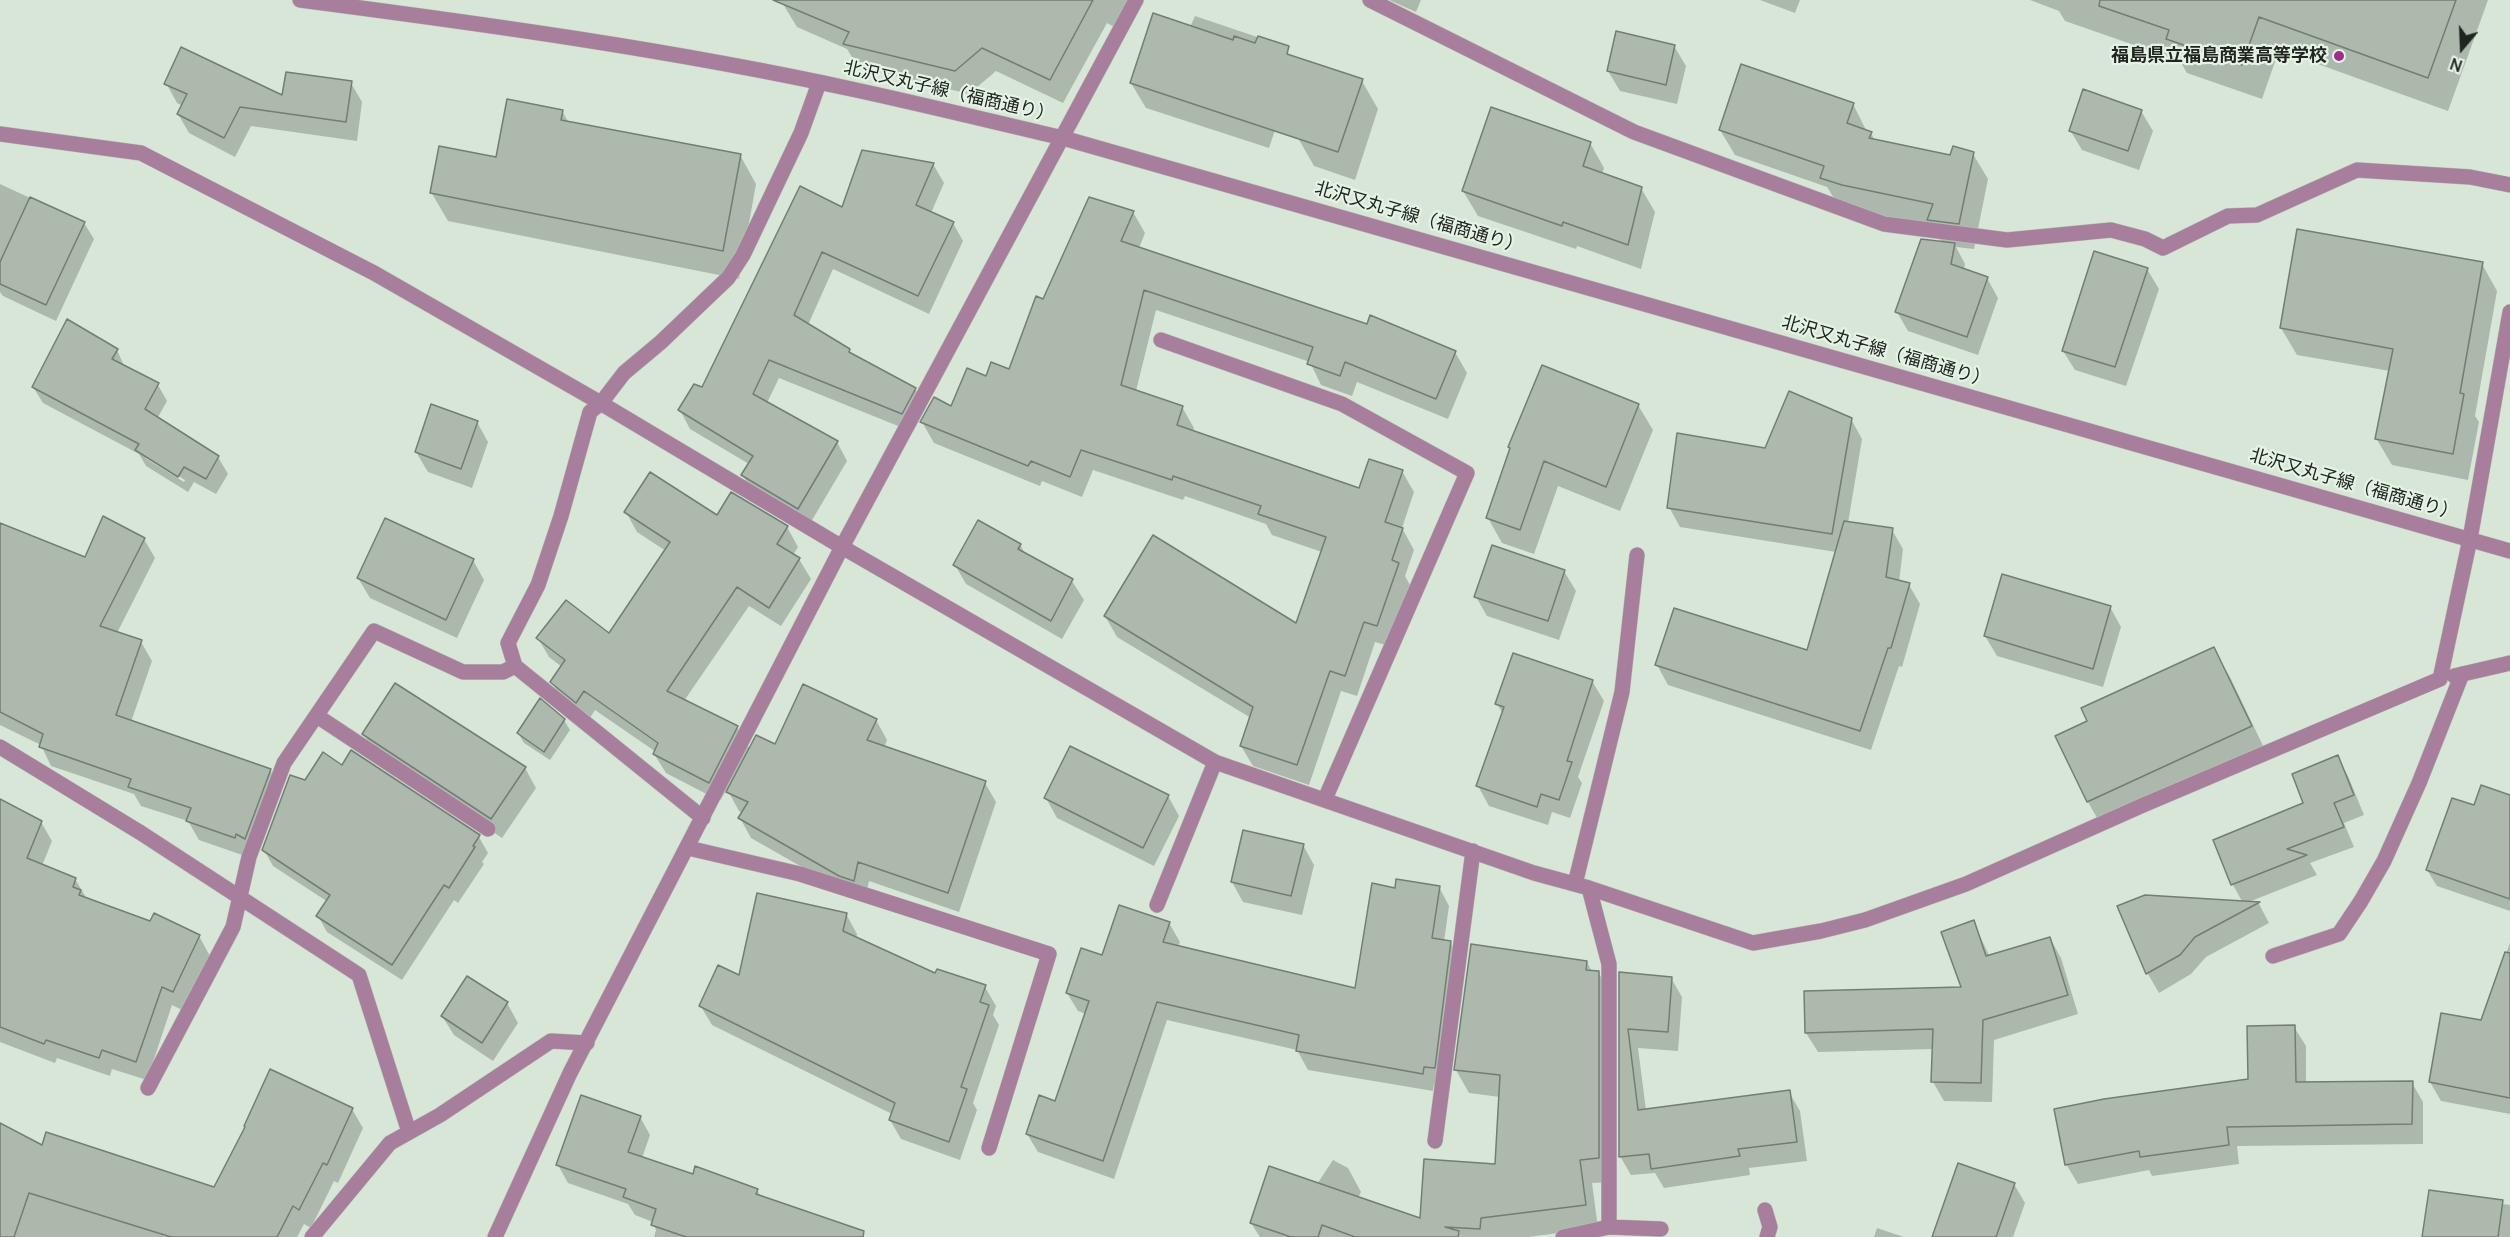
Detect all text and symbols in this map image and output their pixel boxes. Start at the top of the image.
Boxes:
north arrow [2432,18,2492,78]
place label: 福島県立福島商業高等学校 [2111,45,2327,67]
marker: 福島県立福島商業高等学校 [2332,49,2346,63]
text: N [2447,53,2465,77]
street label: 北沢又丸子線（福商通り） [841,57,1057,127]
street label: 北沢又丸子線（福商通り） [1312,178,1526,258]
street label: 北沢又丸子線（福商通り） [1779,312,1993,392]
street label: 北沢又丸子線（福商通り） [2247,445,2461,525]

